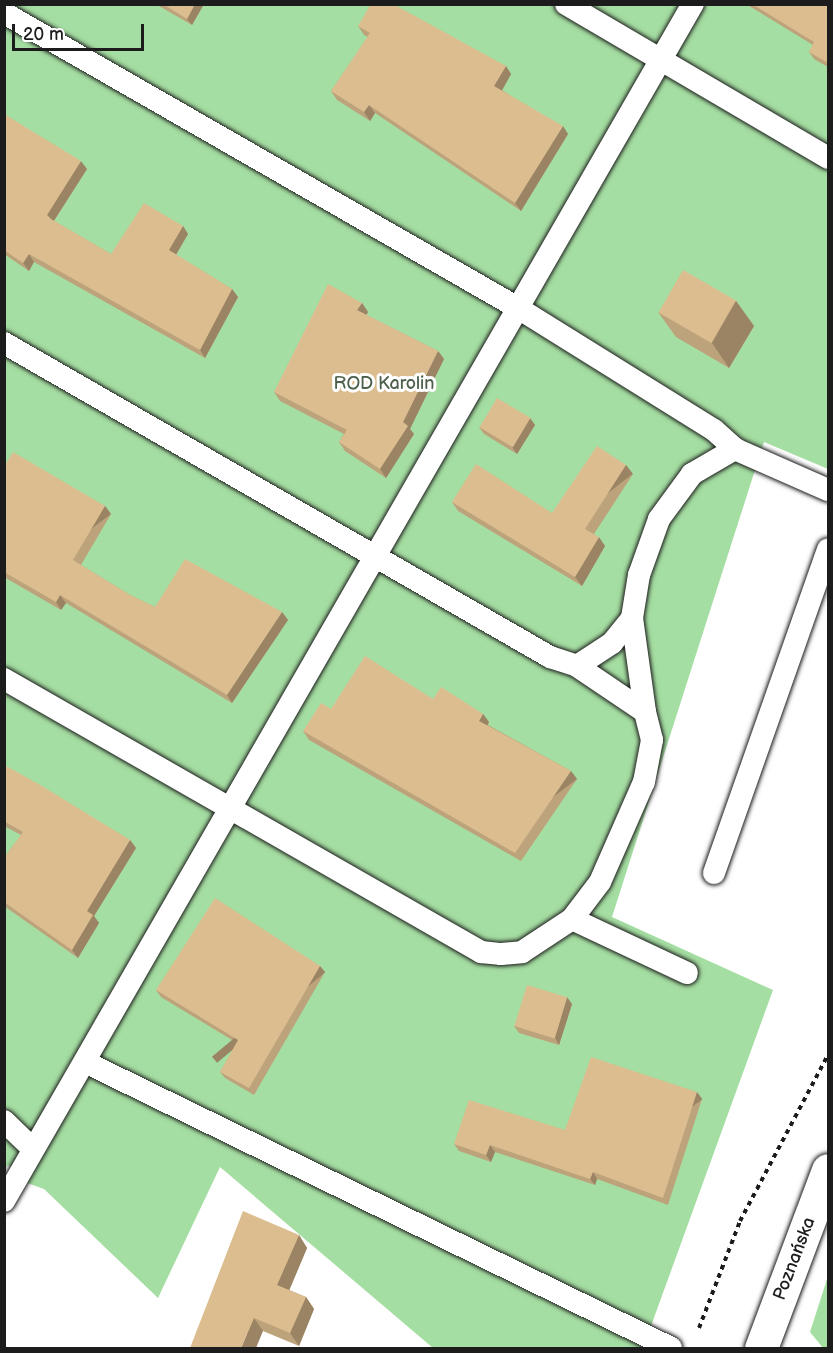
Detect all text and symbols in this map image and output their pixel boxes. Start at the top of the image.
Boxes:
scale bar [15,12,147,50]
text: 20 m [23,24,64,45]
park label: ROD Karolin [334,373,434,395]
street label: Poznańska [769,1215,821,1303]

